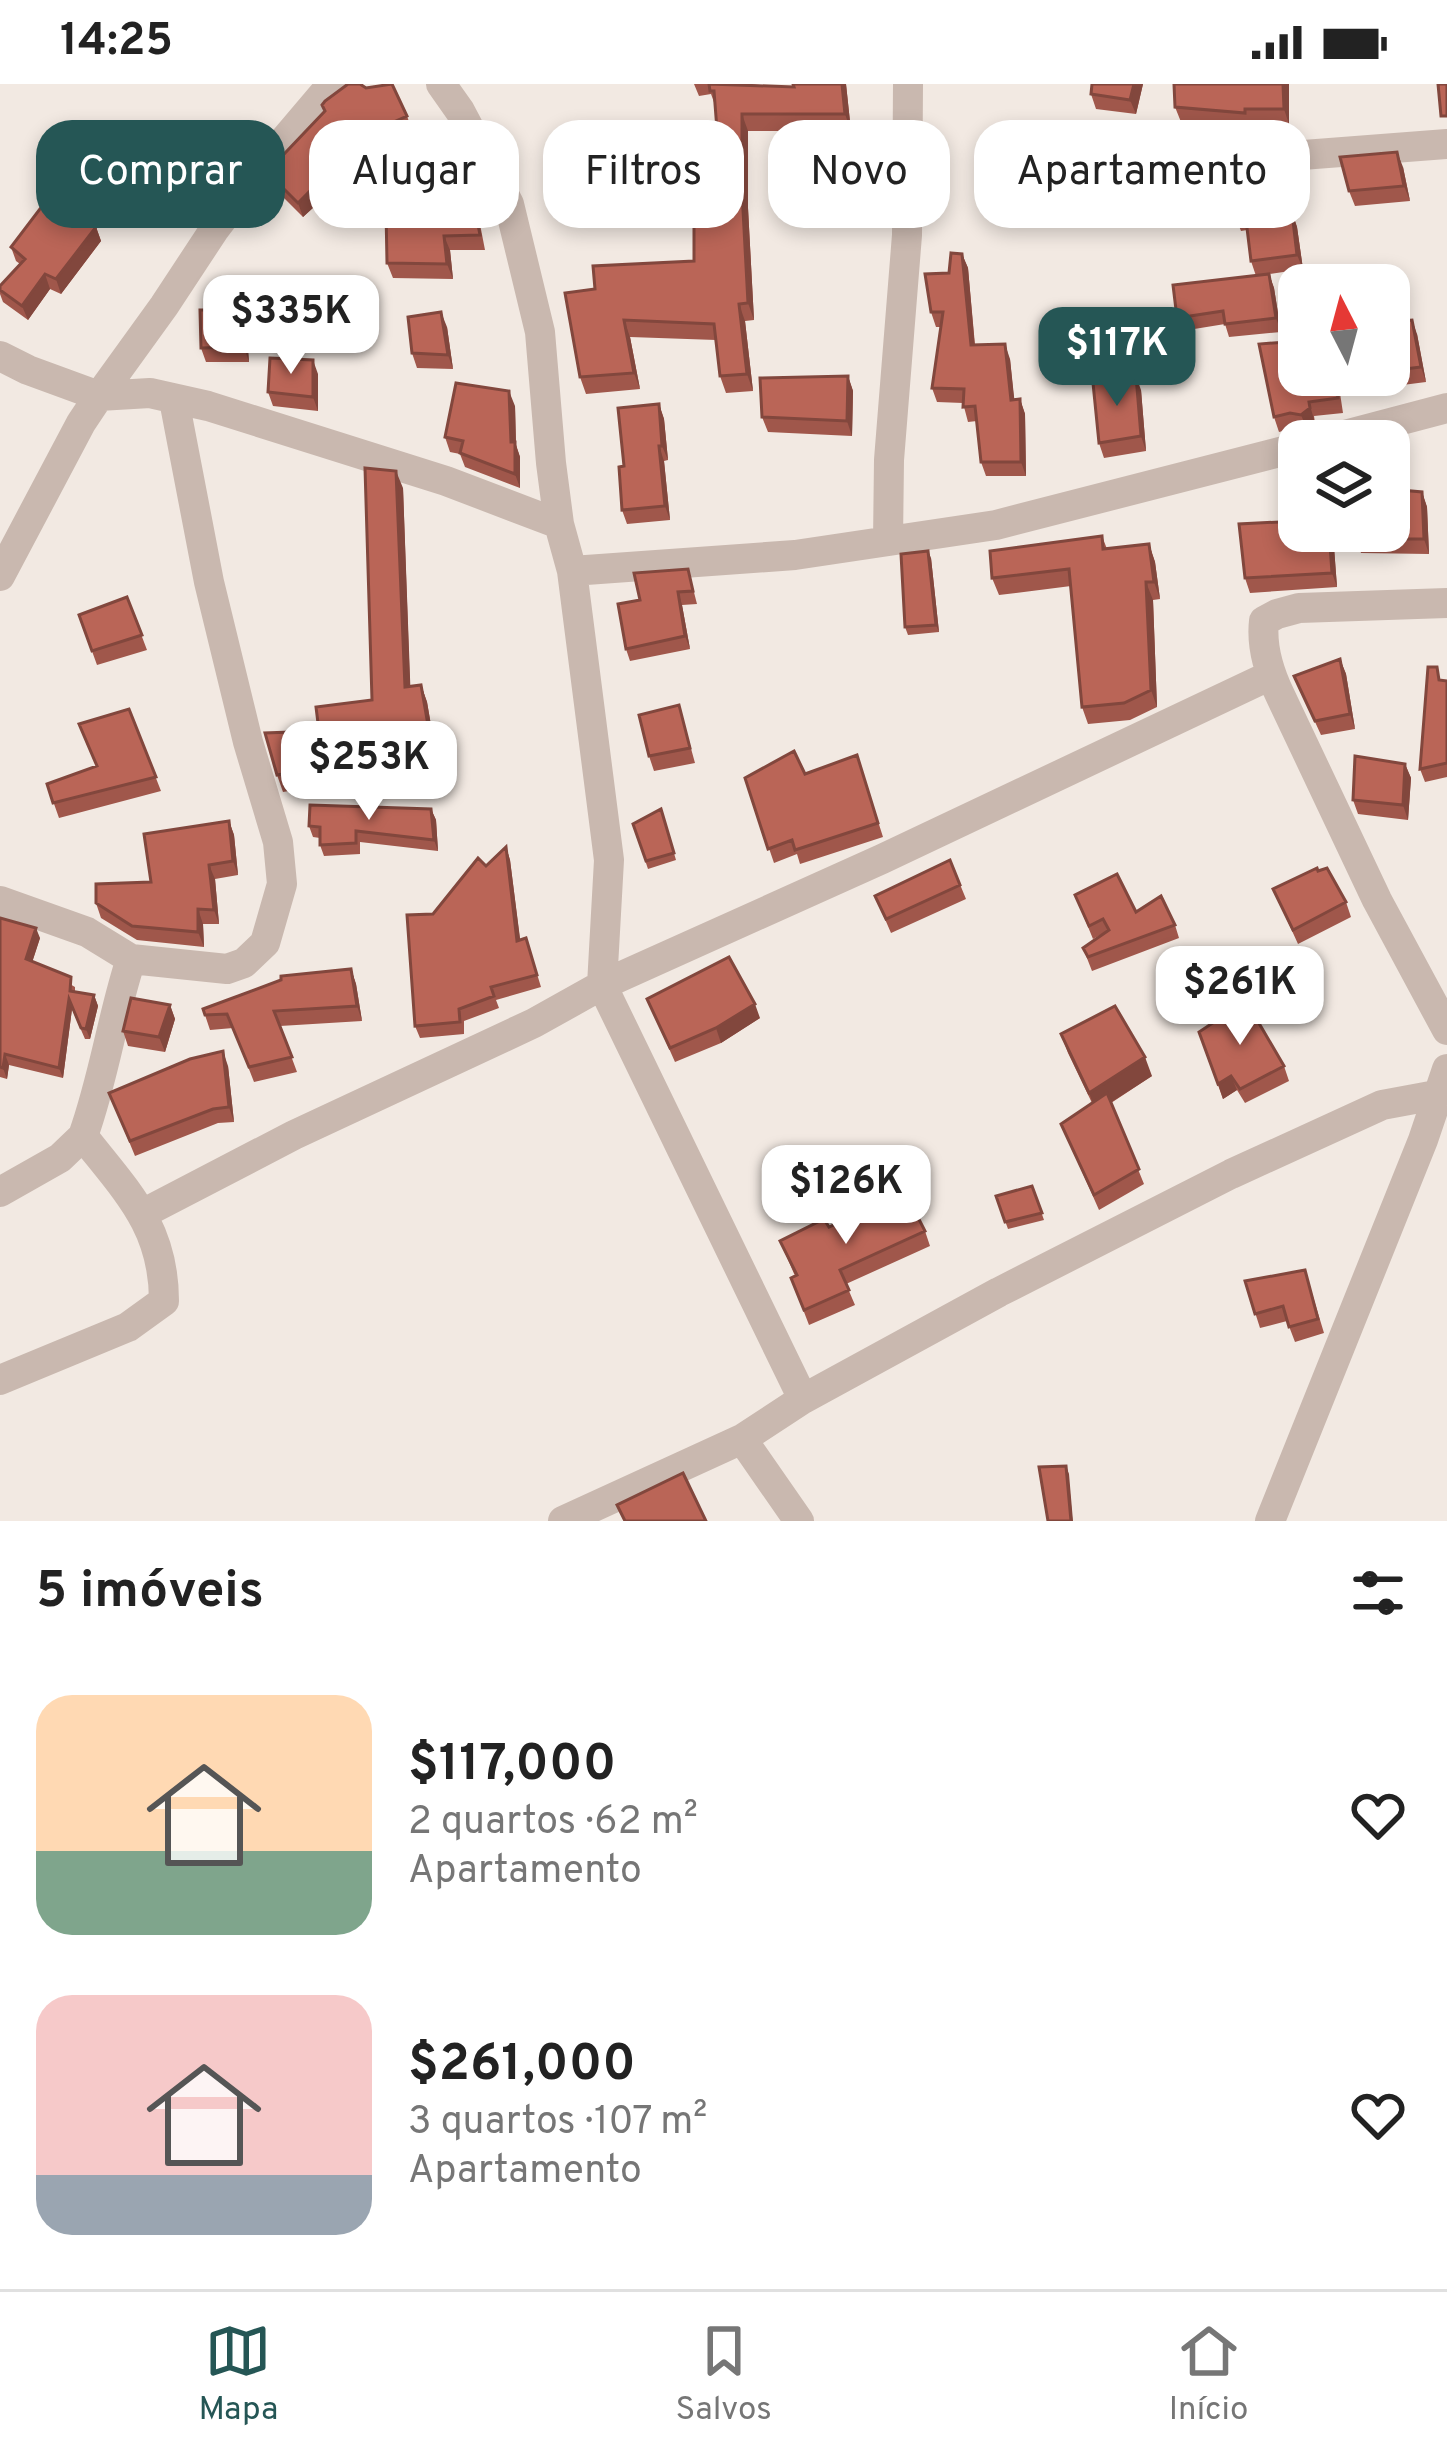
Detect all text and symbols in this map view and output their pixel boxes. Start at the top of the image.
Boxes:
text: 14:25 [60,14,173,71]
chip: Comprar [36,120,285,228]
chip: Alugar [309,120,519,228]
chip: Filtros [543,120,744,228]
chip: Novo [768,120,950,228]
chip: Apartamento [974,120,1310,228]
north arrow [1278,264,1410,396]
map controls [1278,264,1410,552]
pin: $335K [207,275,375,377]
text: $335K [230,289,352,338]
pin: $117K [1033,307,1201,409]
text: $117K [1065,321,1169,370]
button: layers [1278,420,1410,552]
pin: $253K [285,721,453,823]
text: $253K [308,735,430,784]
pin: $261K [1156,946,1324,1048]
text: $261K [1183,960,1297,1009]
pin: $126K [762,1145,930,1247]
text: $126K [789,1159,903,1208]
icon: filters [1345,1560,1411,1626]
text: 5 imóveis [36,1561,264,1626]
text: $117,000 [408,1734,616,1799]
icon: home [132,1743,276,1887]
icon: heart [1345,1782,1411,1848]
text: 2 quartos · 62 m² [408,1799,698,1848]
text: Apartamento [408,1848,642,1897]
text: $261,000 [408,2034,636,2099]
icon: home [132,2043,276,2187]
icon: heart [1345,2082,1411,2148]
text: 3 quartos · 107 m² [408,2099,707,2148]
text: Apartamento [408,2148,642,2197]
tab: Mapa [199,2318,278,2432]
tab: Salvos [676,2318,772,2432]
tab: Início [1169,2318,1248,2432]

